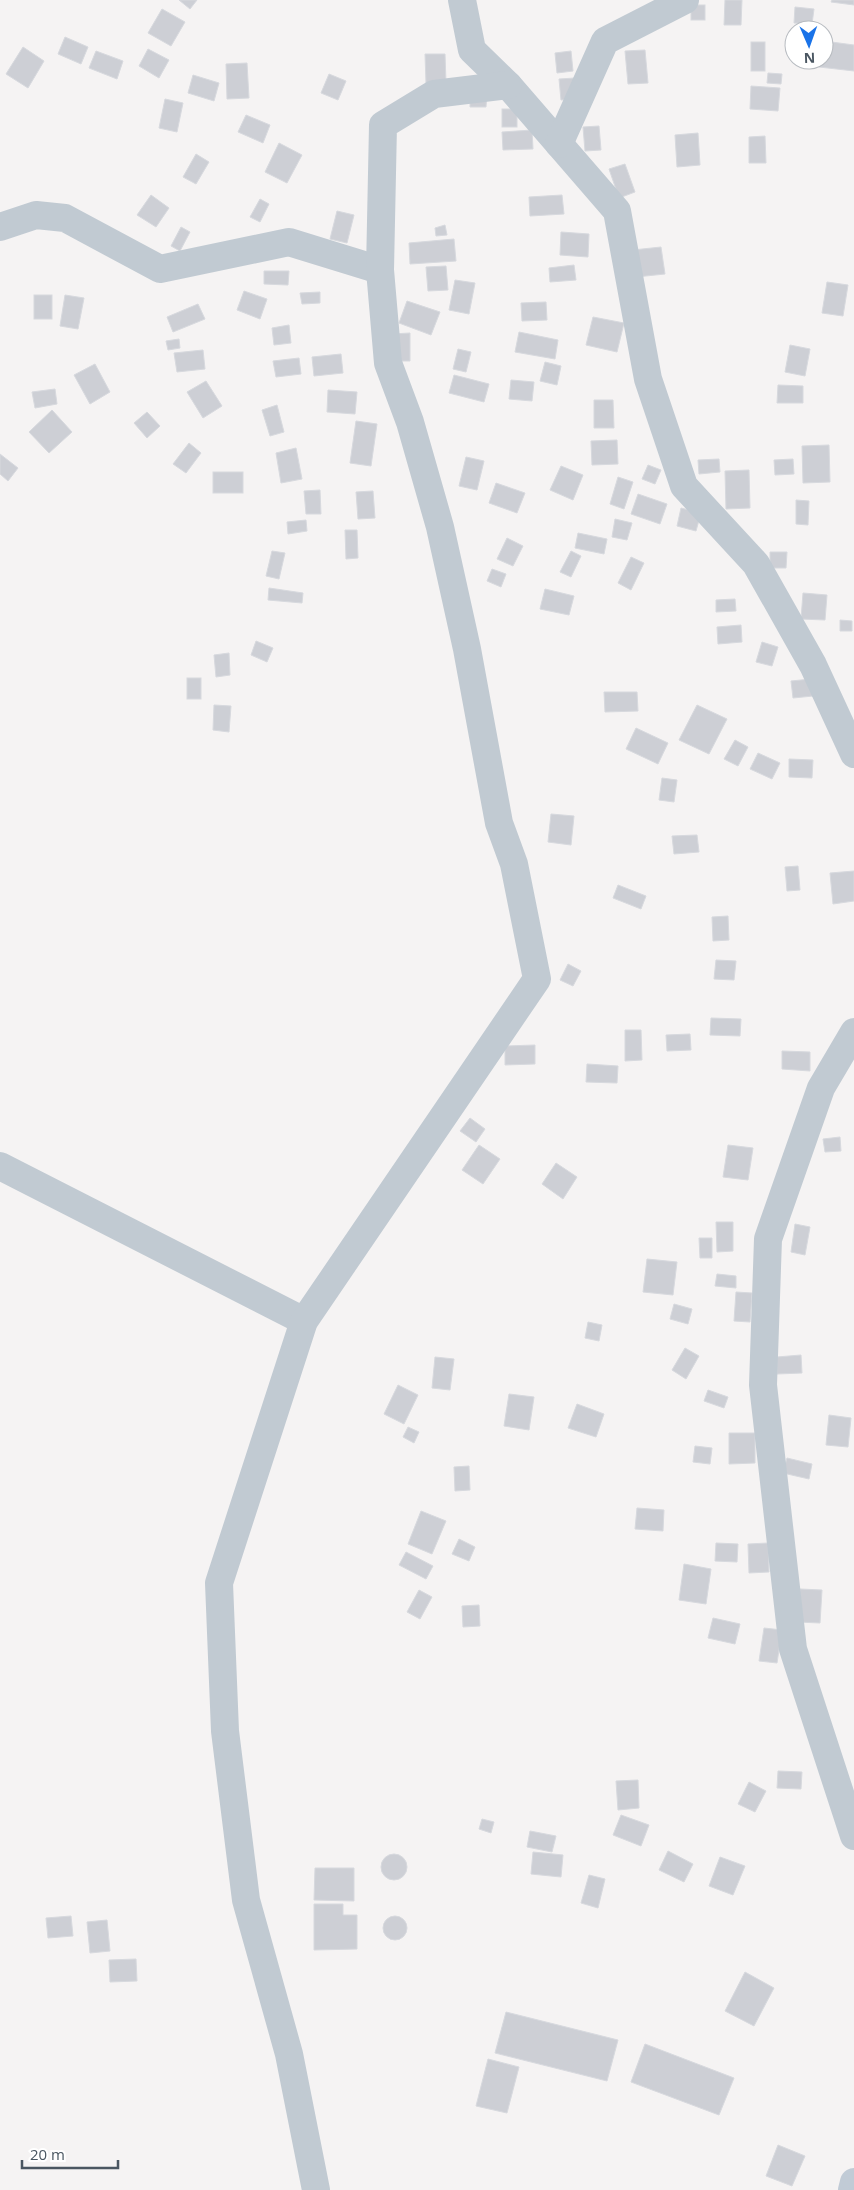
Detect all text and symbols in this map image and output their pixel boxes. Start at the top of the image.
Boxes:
north arrow [784,20,834,70]
text: N [803,49,815,68]
scale bar [22,2138,119,2170]
text: 20 m [30,2144,65,2164]

